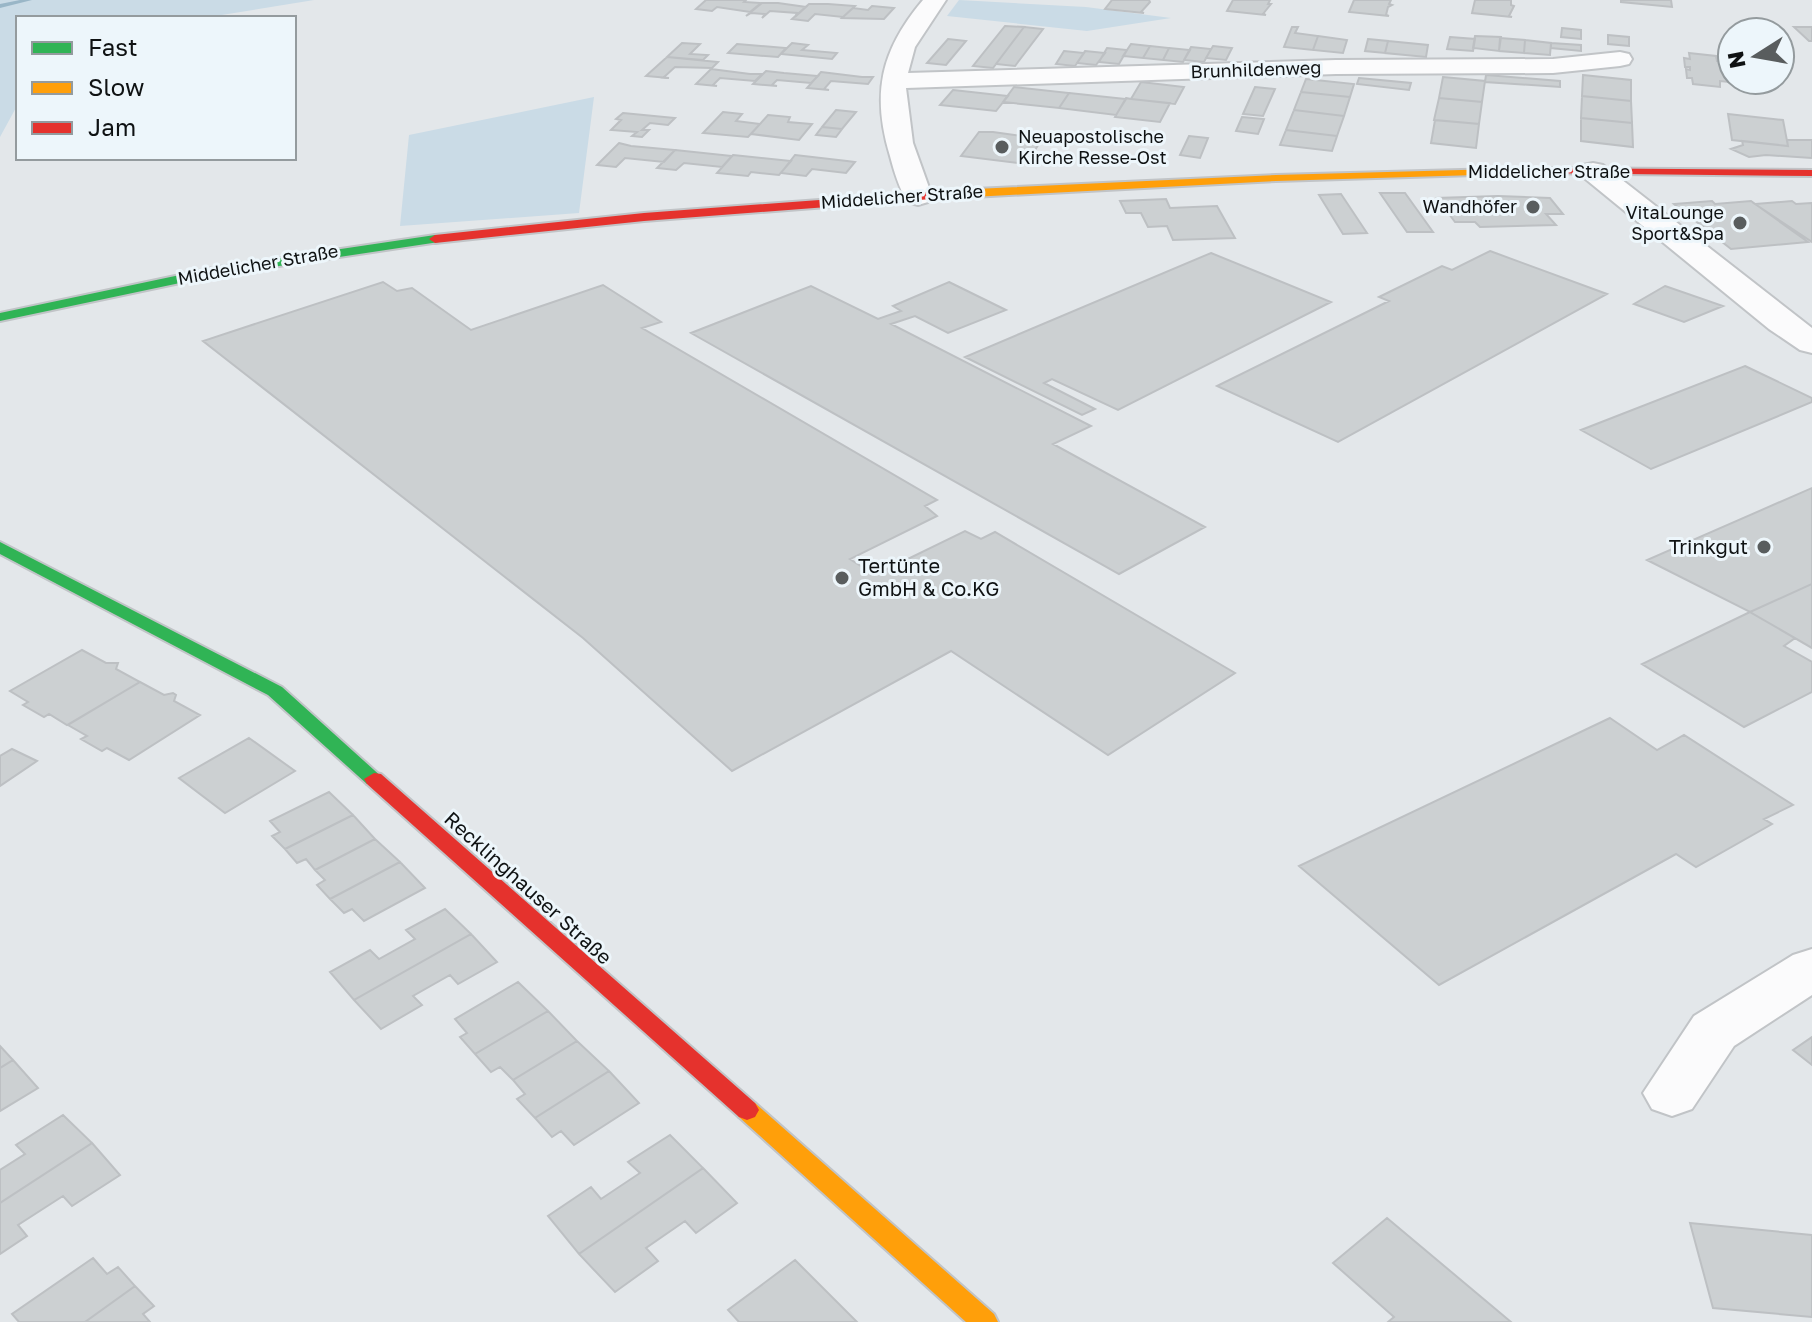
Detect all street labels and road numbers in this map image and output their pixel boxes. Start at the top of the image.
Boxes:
street label: Brunhildenweg [1190,56,1322,82]
street label: Middelicher Straße [1468,160,1630,182]
street label: Middelicher Straße [820,179,984,213]
street label: Middelicher Straße [176,239,340,289]
street label: Recklinghauser Straße [440,806,617,969]

